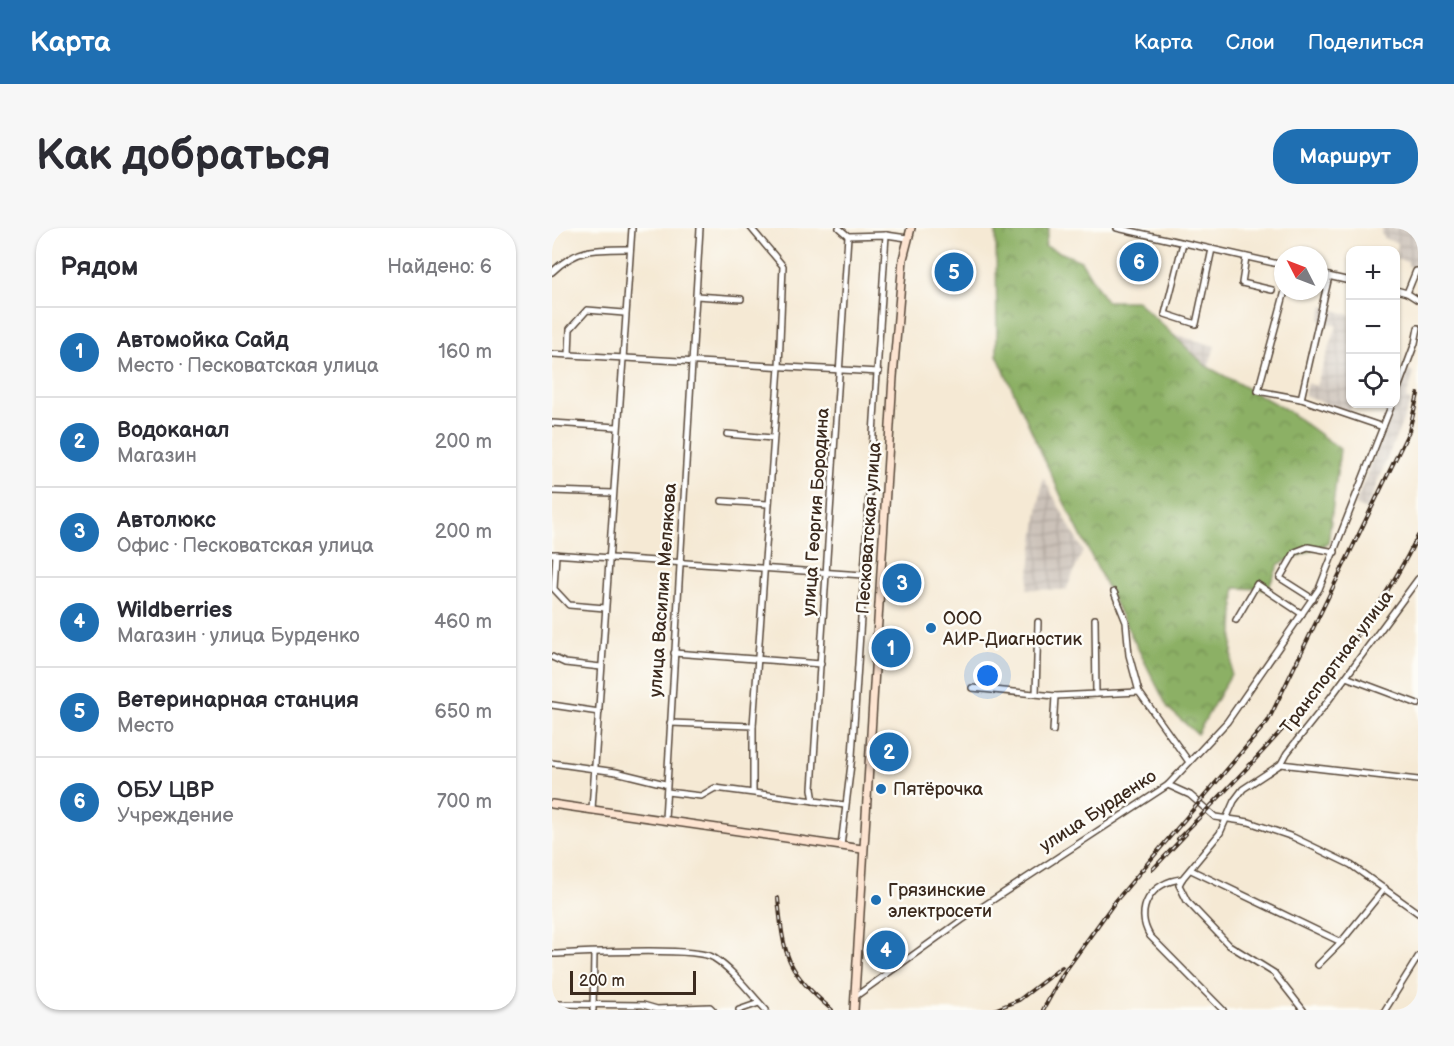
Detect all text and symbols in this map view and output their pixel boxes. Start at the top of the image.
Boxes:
text: Карта [30,26,110,59]
text: Карта [1134,30,1193,55]
text: Слои [1226,30,1275,55]
text: Поделиться [1308,30,1424,55]
button: Маршрут [1273,129,1418,184]
text: Как добраться [36,131,331,182]
pin: 6 [1120,240,1158,285]
north arrow [1274,246,1328,300]
map controls [1346,246,1400,408]
button: + [1346,246,1400,300]
pin: 5 [934,250,974,294]
text: Рядом [60,252,138,283]
text: Найдено: 6 [387,255,492,279]
button: − [1346,300,1400,354]
text: Автомойка Сайд [117,327,289,354]
text: 1 [75,340,84,364]
text: 160 m [438,340,492,364]
text: Место · Песковатская улица [117,354,379,378]
button: locate [1346,354,1400,408]
street label: улица Георгия Бородина [798,407,834,617]
text: Водоканал [117,417,229,444]
text: 2 [74,430,85,454]
text: 200 m [435,430,492,454]
street label: Песковатская улица [853,441,886,615]
text: Магазин [117,444,197,468]
street label: улица Василия Мелякова [645,482,681,698]
text: Автолюкс [117,507,216,534]
text: 3 [74,520,85,544]
text: 200 m [435,520,492,544]
text: Офис · Песковатская улица [117,534,374,558]
pin: 3 [882,560,922,606]
street label: Транспортная улица [1276,586,1398,738]
text: Wildberries [117,597,232,624]
place label: ООО АИР-Диагностик [942,608,1082,650]
text: 4 [74,610,85,634]
text: 460 m [434,610,492,634]
marker: ООО АИР-Диагностик [924,621,938,635]
text: Магазин · улица Бурденко [117,624,360,648]
pin: 1 [872,626,910,670]
your location [973,661,1002,690]
text: Ветеринарная станция [117,687,359,714]
text: 5 [74,700,85,724]
text: 650 m [435,700,492,724]
text: Место [117,714,174,738]
pin: 2 [870,730,908,774]
street label: улица Бурденко [1036,765,1160,857]
text: ОБУ ЦВР [117,777,214,804]
place label: Пятёрочка [893,779,984,800]
marker: Пятёрочка [874,782,888,796]
text: 6 [73,790,86,814]
text: 700 m [437,790,492,814]
text: Учреждение [117,804,234,828]
place label: Грязинские электросети [888,880,992,922]
marker: Грязинские электросети [869,893,883,907]
pin: 4 [866,928,906,972]
scale bar [570,968,696,996]
text: 200 m [579,972,625,991]

